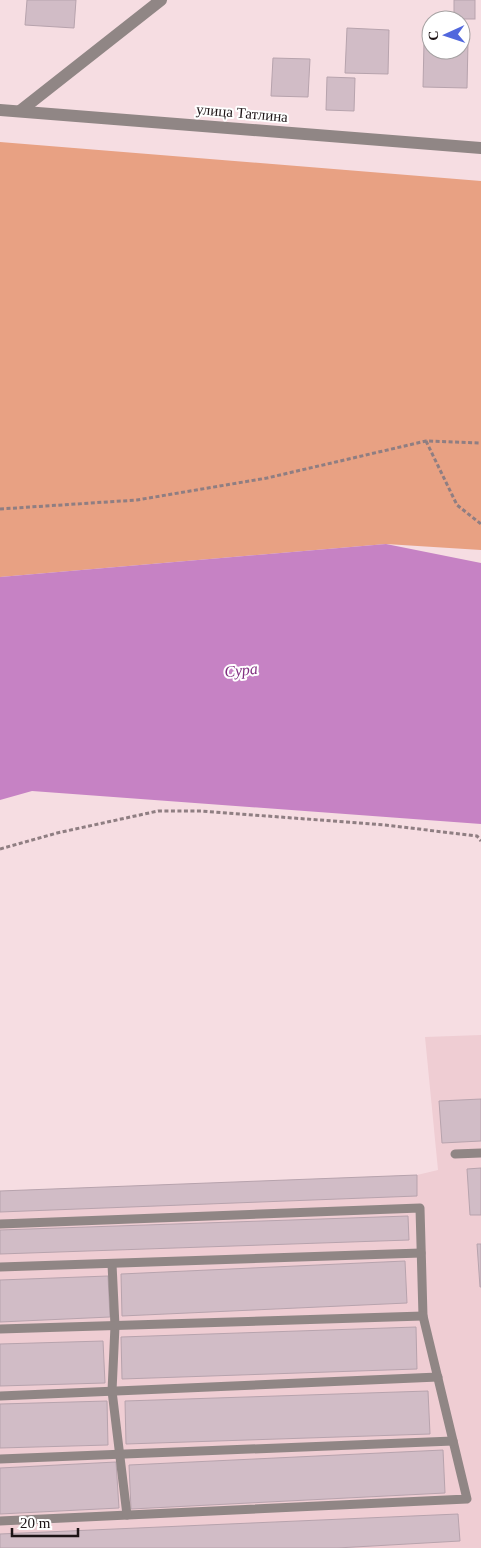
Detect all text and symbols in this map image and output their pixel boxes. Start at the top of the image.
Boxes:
north arrow [421,10,471,60]
text: С [426,30,441,41]
street label: улица Татлина [195,101,289,125]
water label: Сура [223,660,259,681]
scale bar [12,1506,79,1538]
text: 20 m [20,1515,51,1531]

